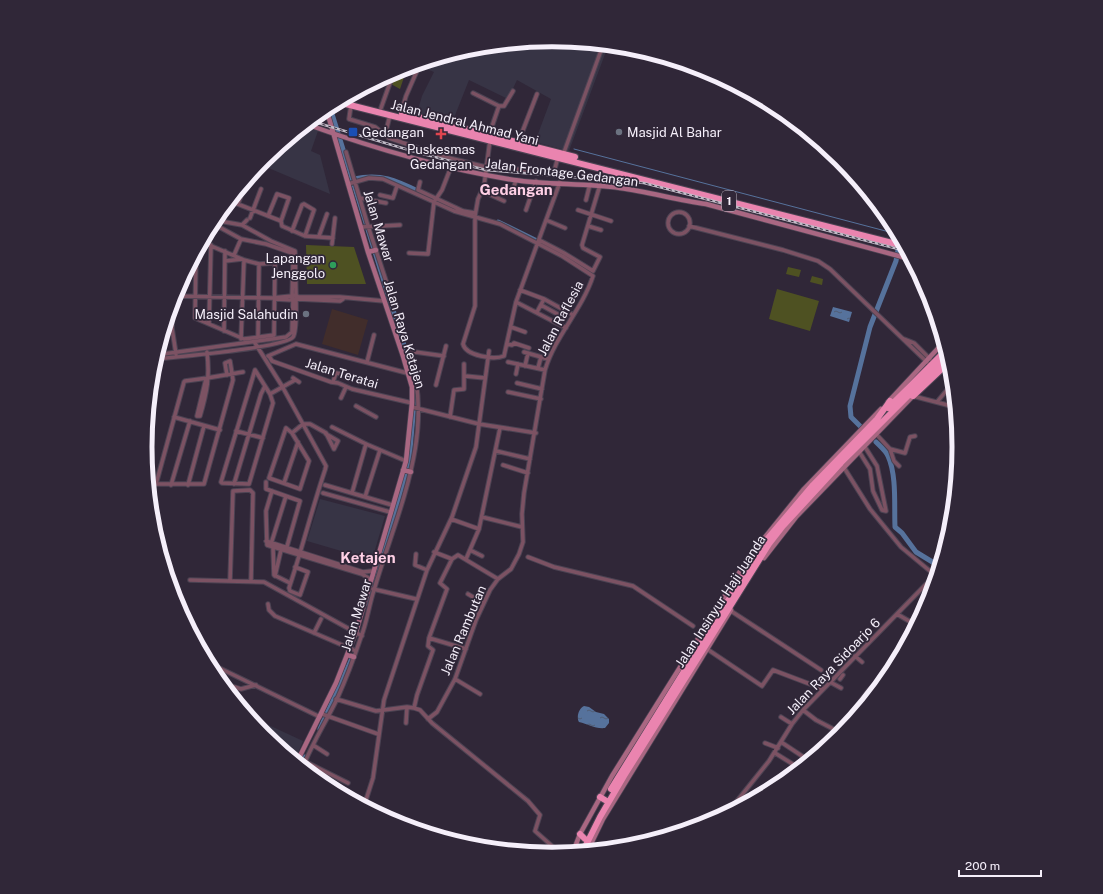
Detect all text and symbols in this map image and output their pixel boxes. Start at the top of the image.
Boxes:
street label: Jalan Jendral Ahmad Yani [389,97,540,148]
place label: Gedangan [362,125,424,140]
place label: Masjid Al Bahar [627,125,722,140]
marker: Gedangan [347,126,359,138]
marker: Masjid Al Bahar [614,127,624,137]
marker: Puskesmas Gedangan [435,128,447,140]
place label: Puskesmas Gedangan [407,142,475,172]
street label: Jalan Frontage Gedangan [485,155,639,189]
district label: Gedangan [479,181,553,199]
street label: Jalan Mawar [360,188,397,264]
road number: 1 [722,191,736,211]
place label: Lapangan Jenggolo [266,251,325,281]
marker: Lapangan Jenggolo [328,260,338,270]
street label: Jalan Raya Ketajen [381,278,428,390]
street label: Jalan Raflesia [534,278,586,358]
place label: Masjid Salahudin [195,307,298,322]
marker: Masjid Salahudin [301,309,311,319]
street label: Jalan Teratai [304,355,380,392]
street label: Jalan Insinyur Haji Juanda [672,532,769,670]
district label: Ketajen [340,549,396,566]
street label: Jalan Mawar [338,577,375,653]
street label: Jalan Rambutan [438,583,489,677]
street label: Jalan Raya Sidoarjo 6 [784,615,883,718]
scale bar [959,852,1041,878]
text: 200 m [965,859,1000,873]

